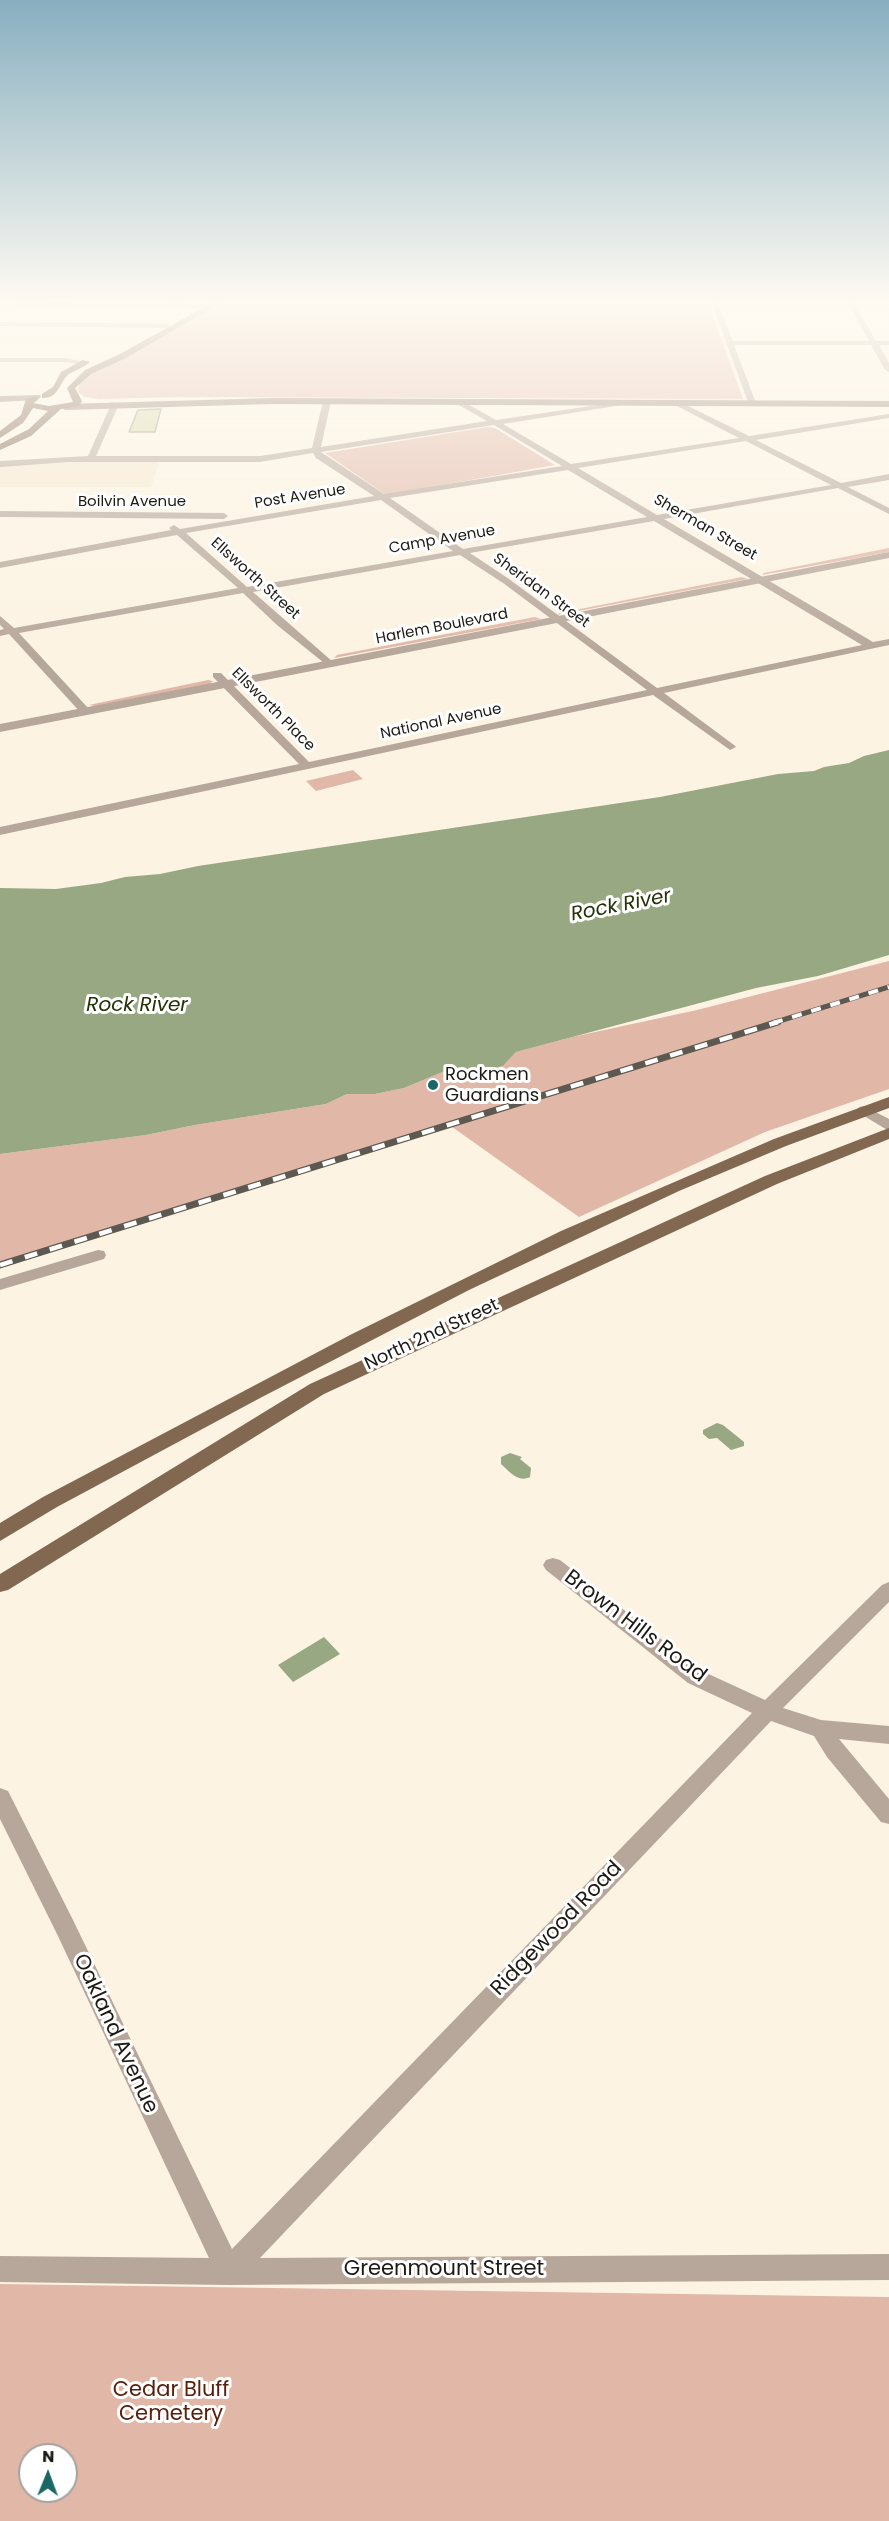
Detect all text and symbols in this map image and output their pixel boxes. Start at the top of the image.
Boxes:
street label: Post Avenue [253,481,347,513]
street label: Sherman Street [650,491,760,565]
street label: Boilvin Avenue [78,493,186,511]
street label: Camp Avenue [387,522,497,558]
street label: Ellsworth Street [207,534,303,624]
street label: Sheridan Street [489,550,593,632]
street label: Harlem Boulevard [374,605,510,649]
street label: Ellsworth Place [228,665,318,755]
street label: National Avenue [379,700,503,744]
water label: Rock River [569,885,673,927]
water label: Rock River [86,994,188,1018]
place label: Rockmen Guardians [445,1064,539,1106]
marker: Rockmen Guardians [426,1078,440,1092]
street label: North 2nd Street [362,1295,502,1375]
street label: Brown Hills Road [559,1565,711,1689]
street label: Ridgewood Road [486,1856,628,2002]
street label: Oakland Avenue [67,1950,163,2118]
street label: Greenmount Street [344,2257,544,2283]
park label: Cedar Bluff Cemetery [113,2378,229,2428]
north arrow [18,2443,78,2503]
text: N [42,2445,55,2468]

